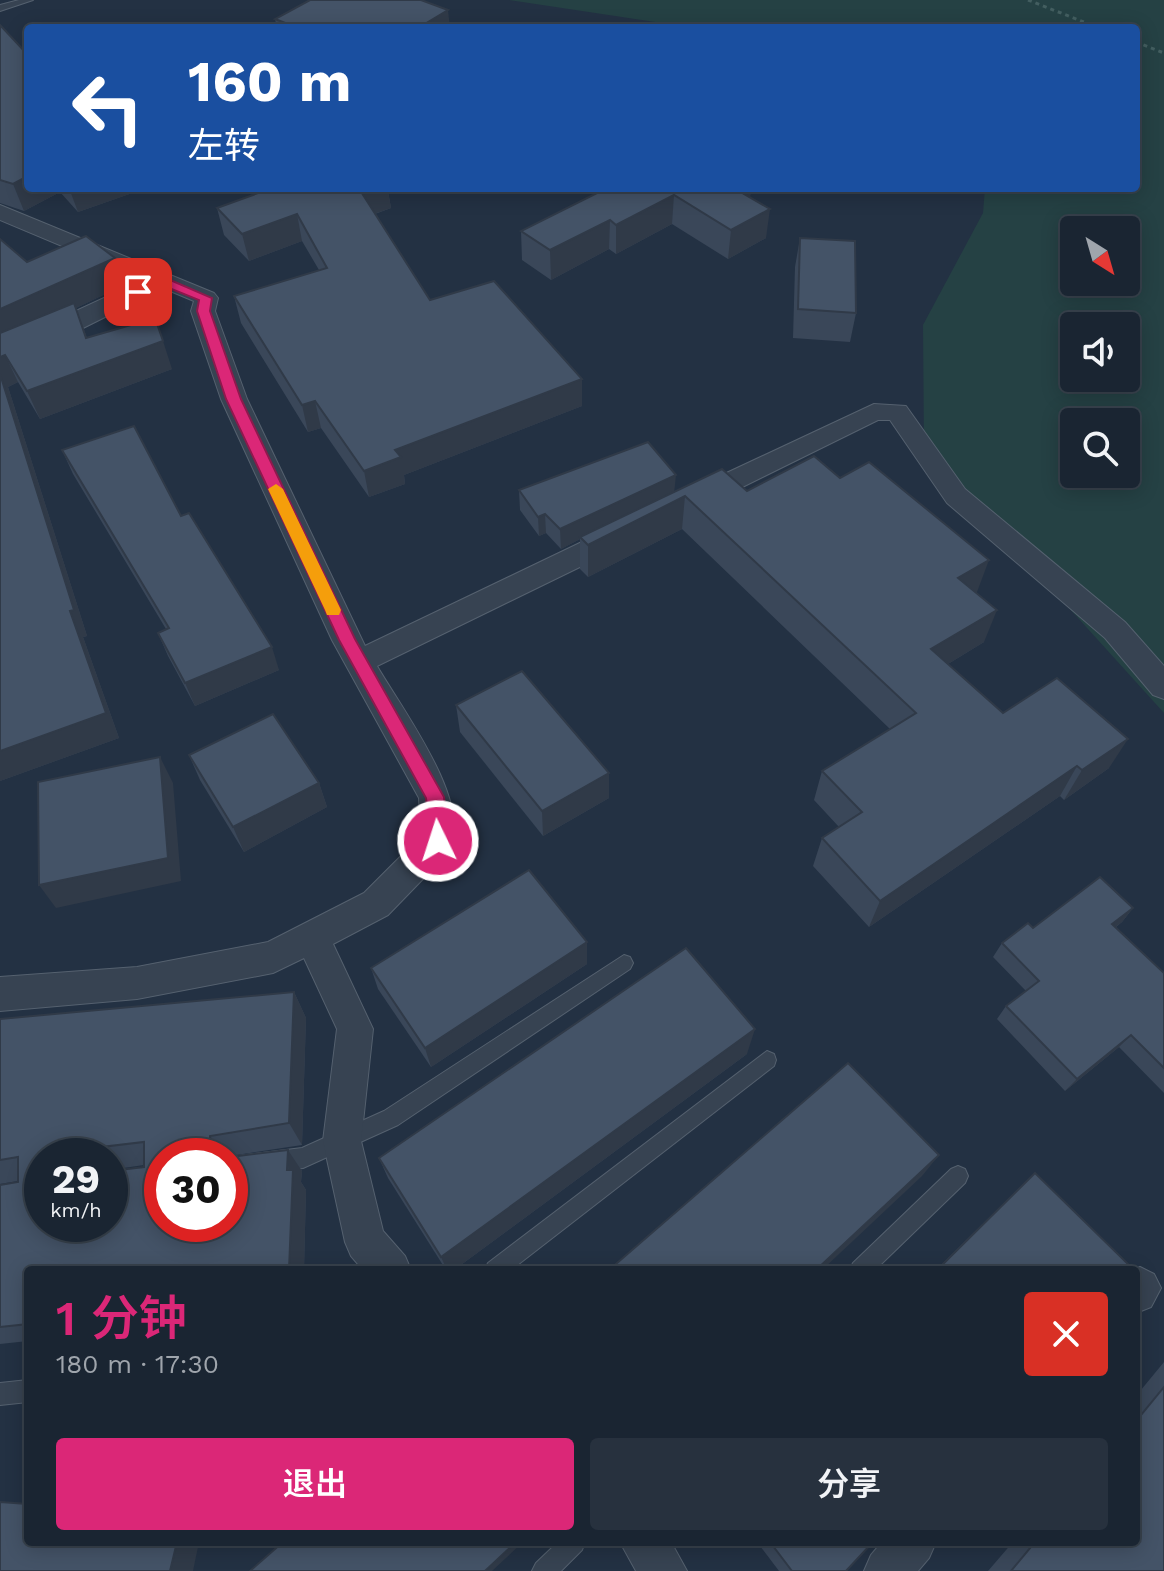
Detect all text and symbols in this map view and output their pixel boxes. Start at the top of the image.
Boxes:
text: 160 m [188,49,351,115]
icon: left [56,56,160,160]
text: 左转 [188,125,260,167]
north arrow [1060,216,1140,296]
map controls [1060,216,1140,488]
pin [104,258,172,326]
icon: arrive [116,270,160,314]
button: sound [1060,312,1140,392]
button: search [1060,408,1140,488]
position arrow [396,799,480,883]
speed limit sign: 30 [144,1138,248,1242]
text: 29 [52,1156,100,1203]
text: km/h [50,1198,102,1222]
text: 1 分钟 [56,1290,187,1347]
button: close [1024,1292,1108,1376]
text: 180 m · 17:30 [56,1349,219,1379]
button: 退出 [56,1438,574,1530]
button: 分享 [590,1438,1108,1530]

